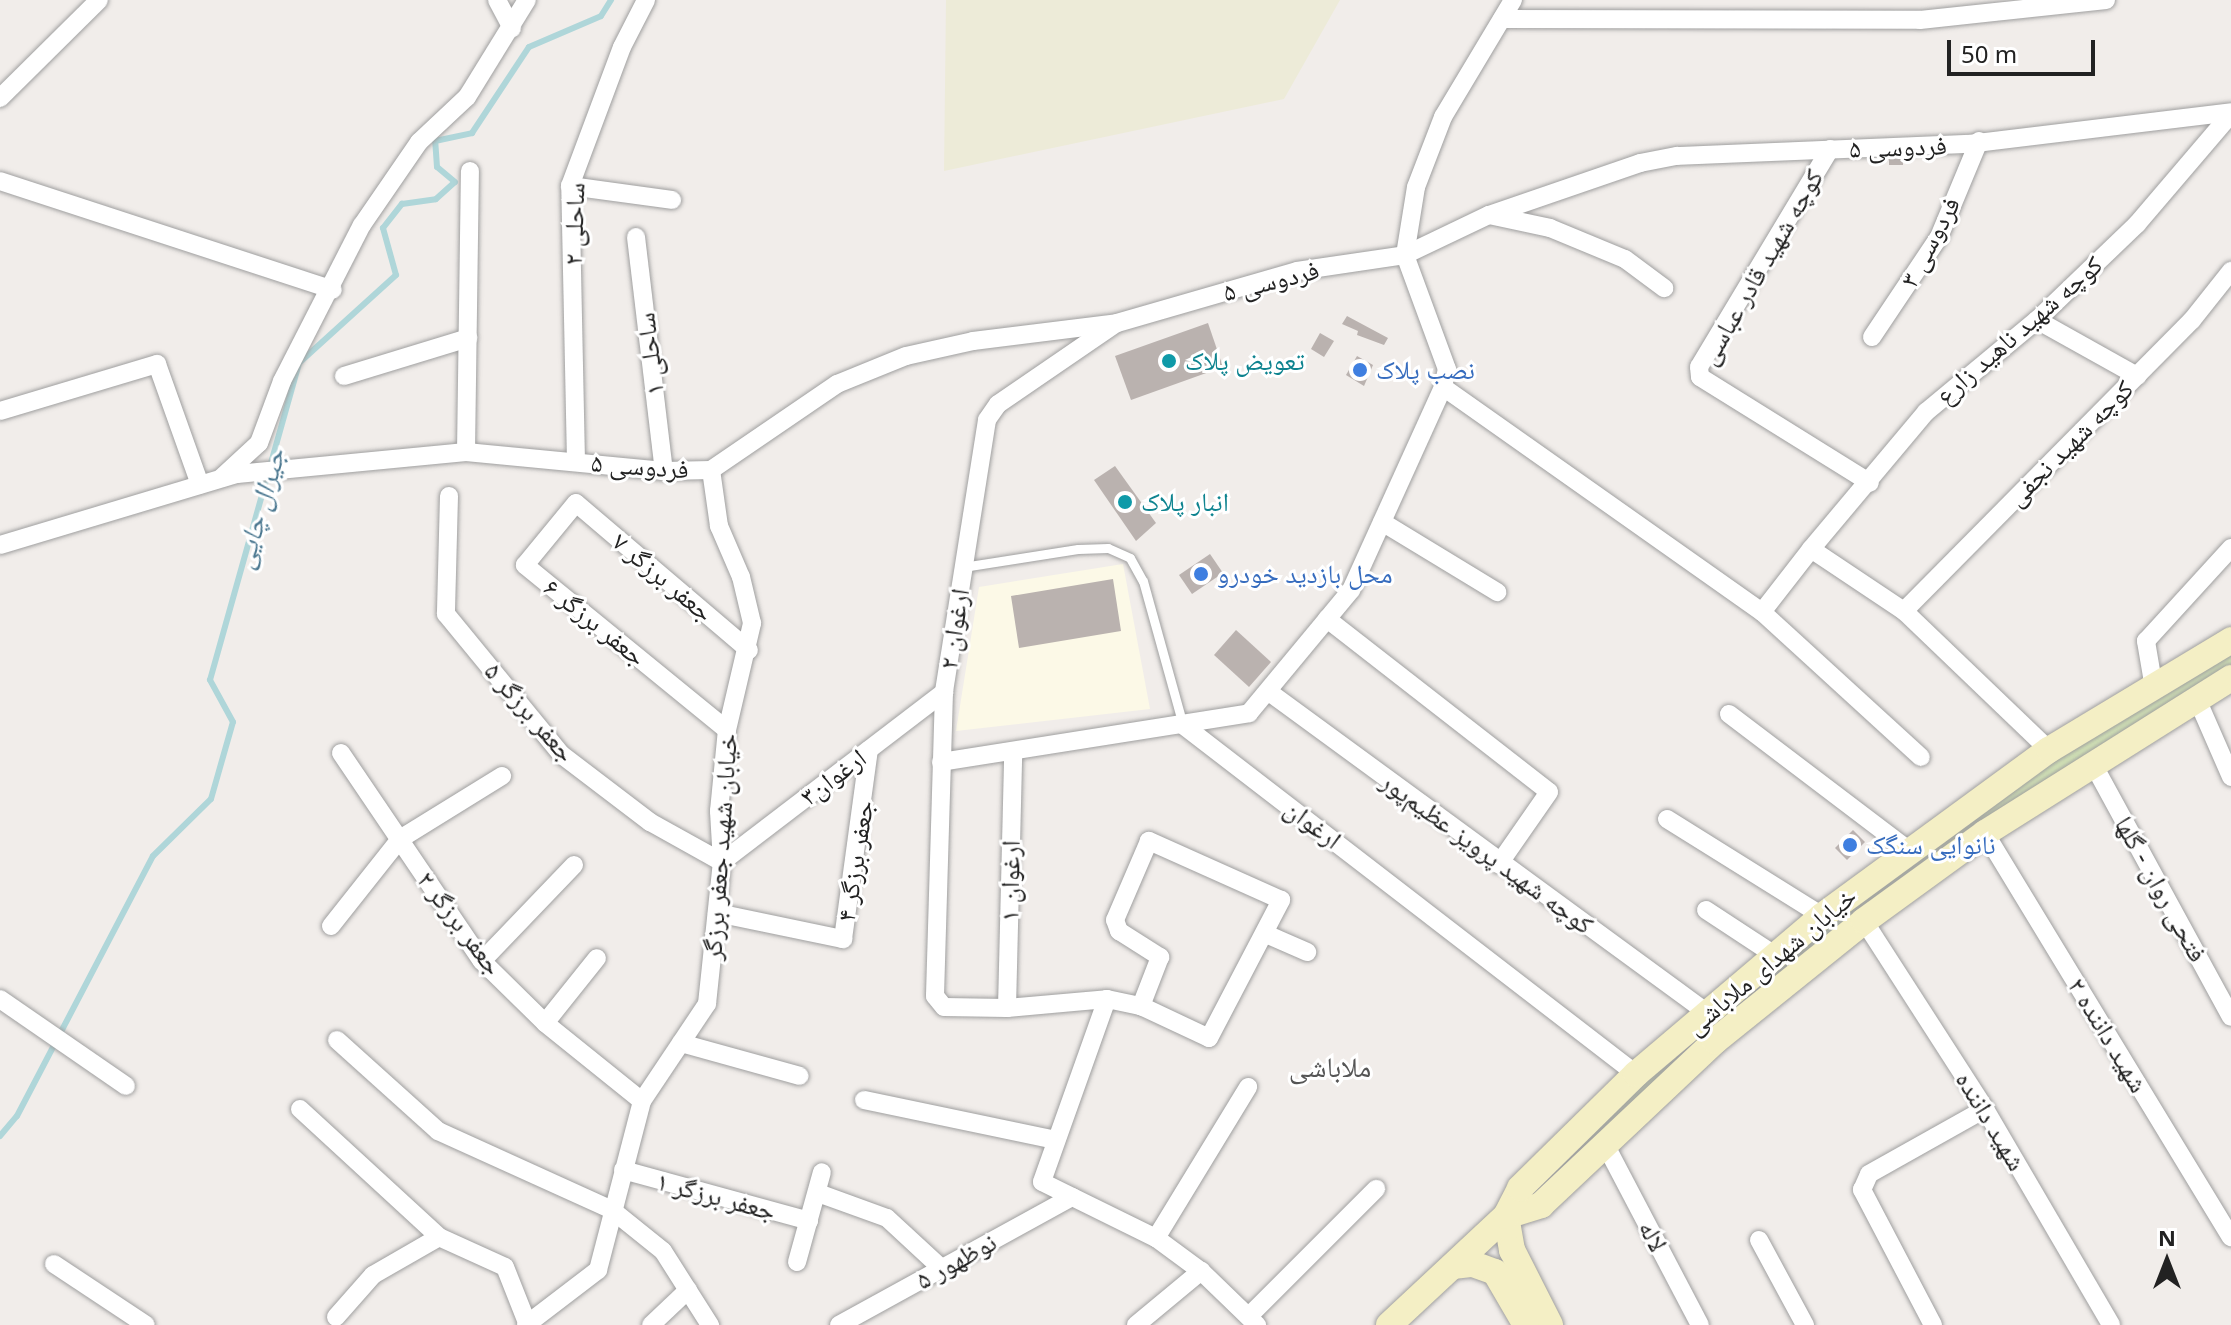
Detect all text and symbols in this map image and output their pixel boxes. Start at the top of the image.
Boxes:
scale bar [1951,24,2099,74]
text: 50 m [1961,37,2017,70]
street label: فردوسی ۵ [1849,130,1947,164]
street label: کوچه شهید قادر عباسی [1692,164,1830,370]
street label: ساحلی ۲ [557,182,591,266]
street label: فردوسی ۳ [1893,192,1967,292]
street label: کوچه شهید ناهید زارع [1929,249,2109,411]
street label: فردوسی ۵ [1220,254,1322,308]
street label: ساحلی ۱ [629,311,671,397]
place label: تعویض پلاک [1185,345,1305,377]
marker: تعویض پلاک [1160,352,1178,370]
place label: نصب پلاک [1376,354,1475,386]
marker: نصب پلاک [1351,361,1369,379]
street label: کوچه شهید نجفی [2000,373,2140,513]
water label: جیرال چایی [225,444,291,572]
street label: فردوسی ۵ [590,447,690,485]
place label: انبار پلاک [1141,486,1229,518]
marker: انبار پلاک [1116,493,1134,511]
street label: جعفر برزگر ۷ [606,526,720,628]
place label: محل بازدید خودرو [1217,558,1392,590]
marker: محل بازدید خودرو [1192,565,1210,583]
street label: جعفر برزگر ۶ [538,571,652,673]
street label: ارغوان ۲ [932,586,976,672]
street label: جعفر برزگر ۵ [478,656,582,768]
street label: خیابان شهید جعفر برزگر [697,733,743,961]
street label: ارغوان۳ [794,742,872,812]
street label: کوچه شهید پرویز عظیم‌پور [1375,765,1599,941]
street label: ارغوان [1278,793,1348,855]
street label: جعفر برزگر ۴ [830,798,880,924]
street label: فتحی روان - گلها [2108,811,2214,967]
place label: نانوایی سنگک [1866,829,1996,861]
marker: نانوایی سنگک [1841,836,1859,854]
street label: ارغوان ۱ [994,840,1026,922]
street label: جعفر برزگر ۲ [411,865,509,981]
street label: خیابان شهدای ملاباشی [1679,881,1863,1041]
street label: شهید داننده ۲ [2062,972,2154,1098]
district label: ملاباشی [1289,1049,1371,1083]
street label: شهید داننده [1949,1066,2033,1176]
street label: جعفر برزگر ۱ [653,1165,779,1227]
street label: لاله [1632,1215,1674,1257]
north arrow [2127,1221,2207,1301]
text: N [2158,1222,2176,1252]
street label: نوظهور ۵ [910,1226,1002,1296]

